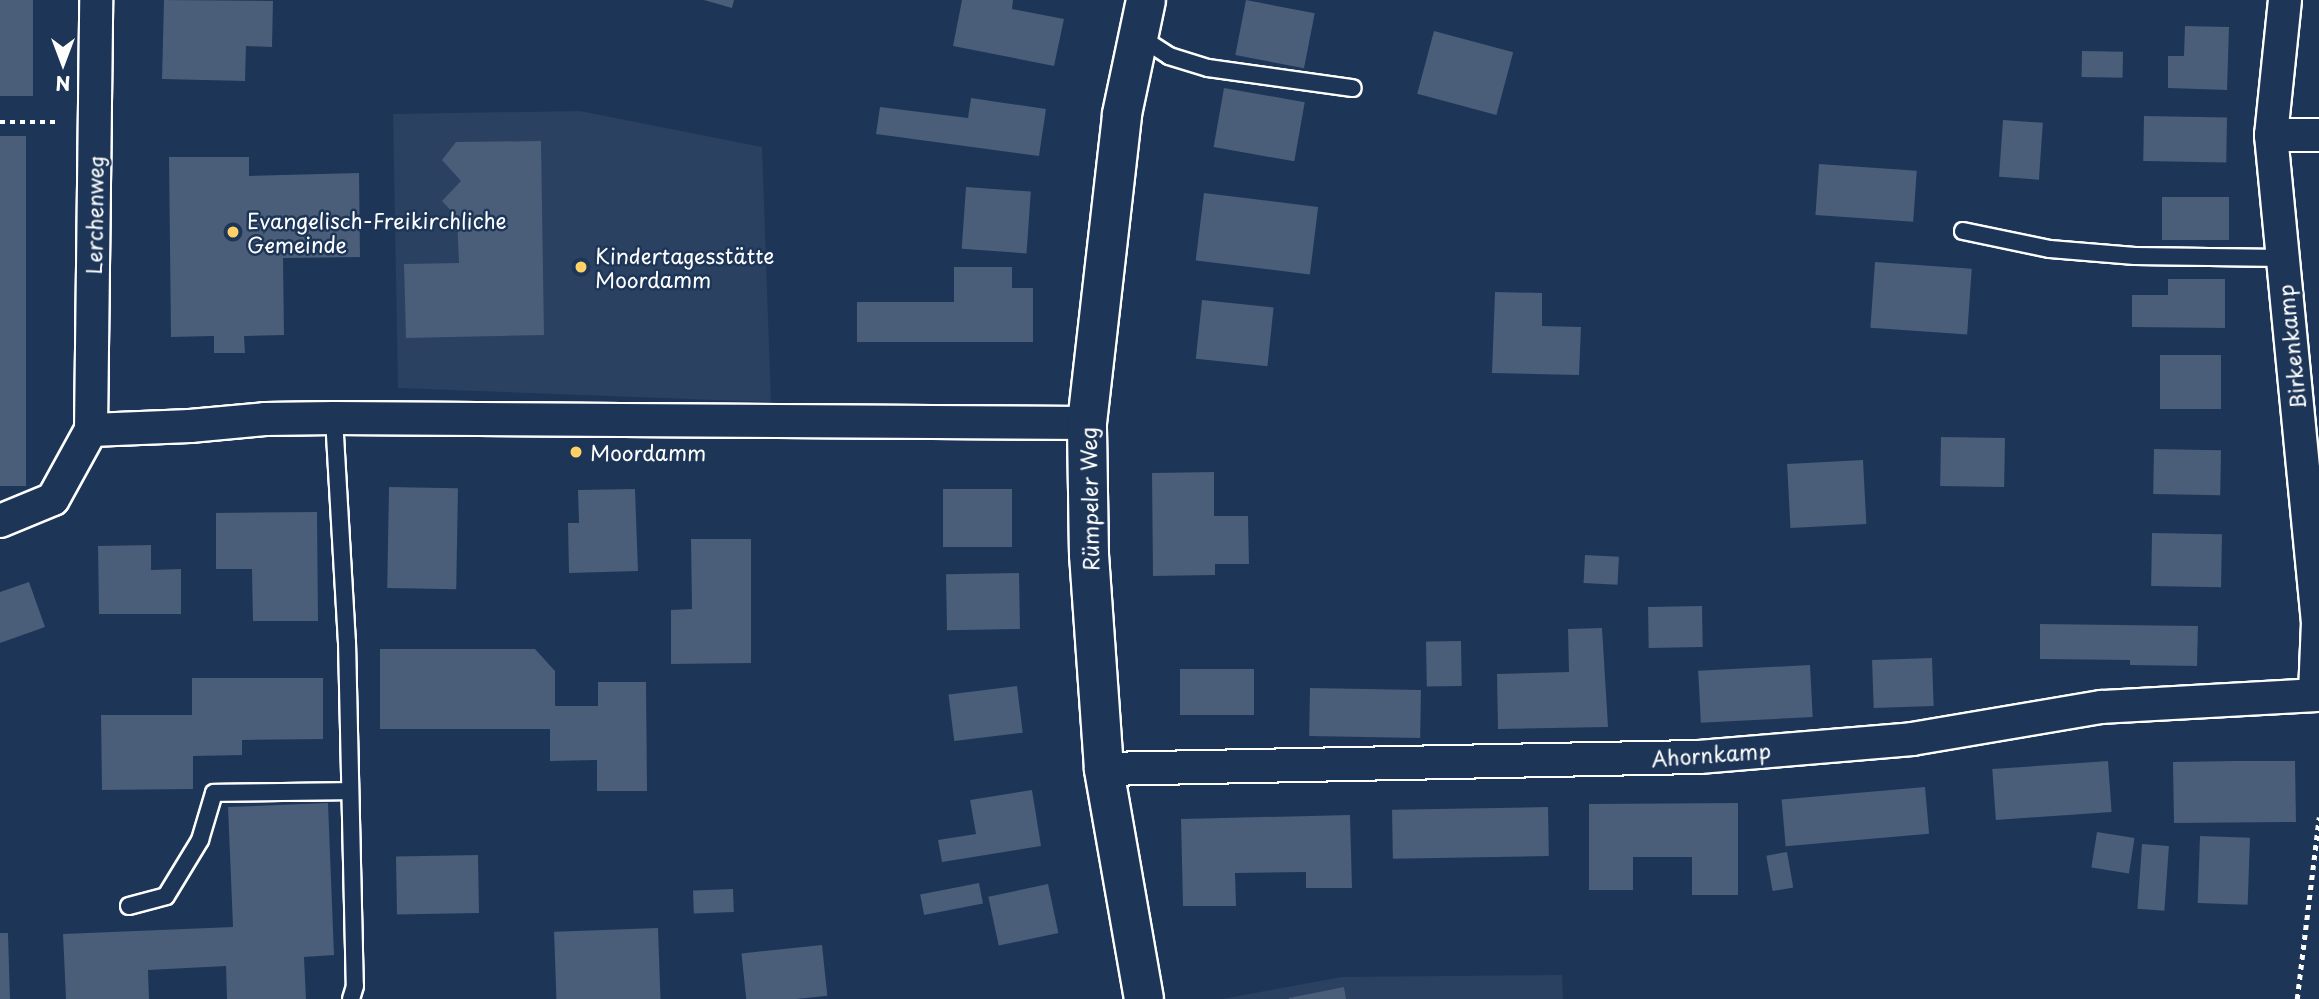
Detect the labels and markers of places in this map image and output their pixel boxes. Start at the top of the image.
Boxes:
place label: Evangelisch-Freikirchliche Gemeinde [247,207,507,257]
marker: Evangelisch-Freikirchliche Gemeinde [225,224,241,240]
place label: Kindertagesstätte Moordamm [595,242,774,292]
marker: Kindertagesstätte Moordamm [573,259,589,275]
place label: Moordamm [590,439,706,465]
marker: Moordamm [568,444,584,460]

